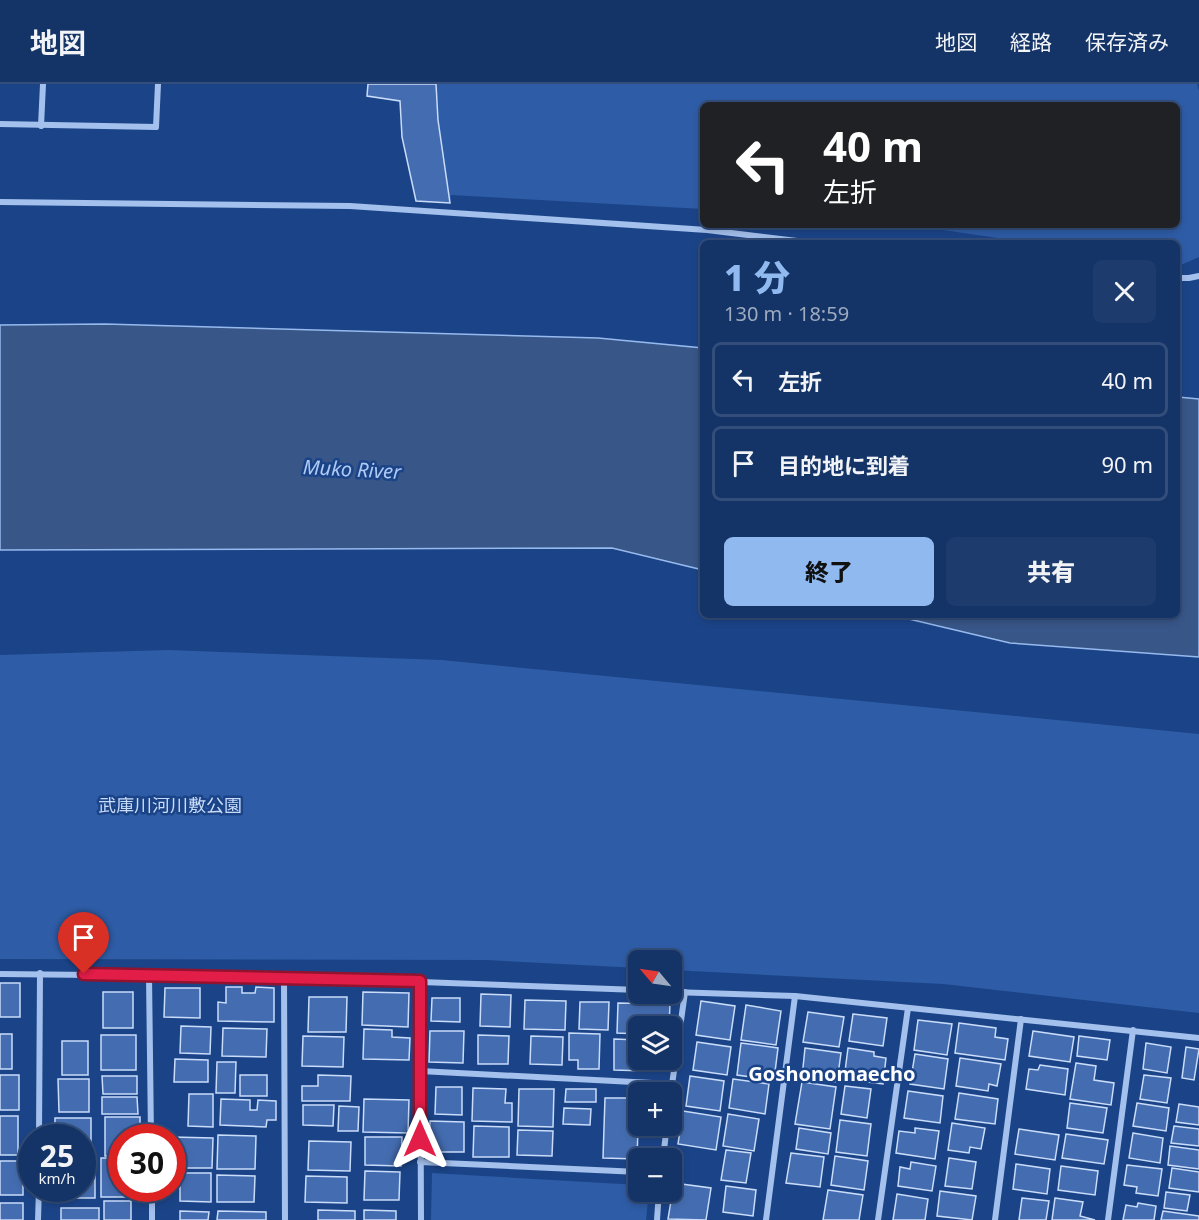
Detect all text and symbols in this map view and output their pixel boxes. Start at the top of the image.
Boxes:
text: 地図 [30,23,86,61]
text: 地図 [935,28,977,56]
text: 経路 [1010,28,1052,56]
text: 保存済み [1085,28,1169,56]
text: 40 m [823,117,923,174]
icon: left [724,126,802,204]
text: 左折 [823,173,877,210]
text: 1 分 [724,253,790,302]
button: close [1093,260,1156,323]
text: 130 m · 18:59 [724,300,849,327]
icon: left [727,363,760,396]
text: 40 m [1102,365,1153,395]
text: 左折 [778,366,822,396]
icon: arrive [727,447,760,480]
text: 90 m [1102,449,1153,479]
text: 目的地に到着 [778,450,910,480]
water label: Muko River [302,453,403,485]
button: 終了 [724,537,934,606]
button: 共有 [946,537,1156,606]
park label: 武庫川河川敷公園 [98,793,242,817]
pin [58,912,109,974]
icon: arrive [67,921,100,954]
north arrow [628,950,682,1004]
map controls [628,950,682,1202]
button: layers [628,1016,682,1070]
district label: Goshonomaecho [748,1060,916,1087]
button: + [628,1082,682,1136]
position arrow [388,1107,452,1171]
speed limit sign: 30 [108,1124,186,1202]
text: 25 [40,1135,74,1176]
button: − [628,1148,682,1202]
text: km/h [39,1168,75,1188]

